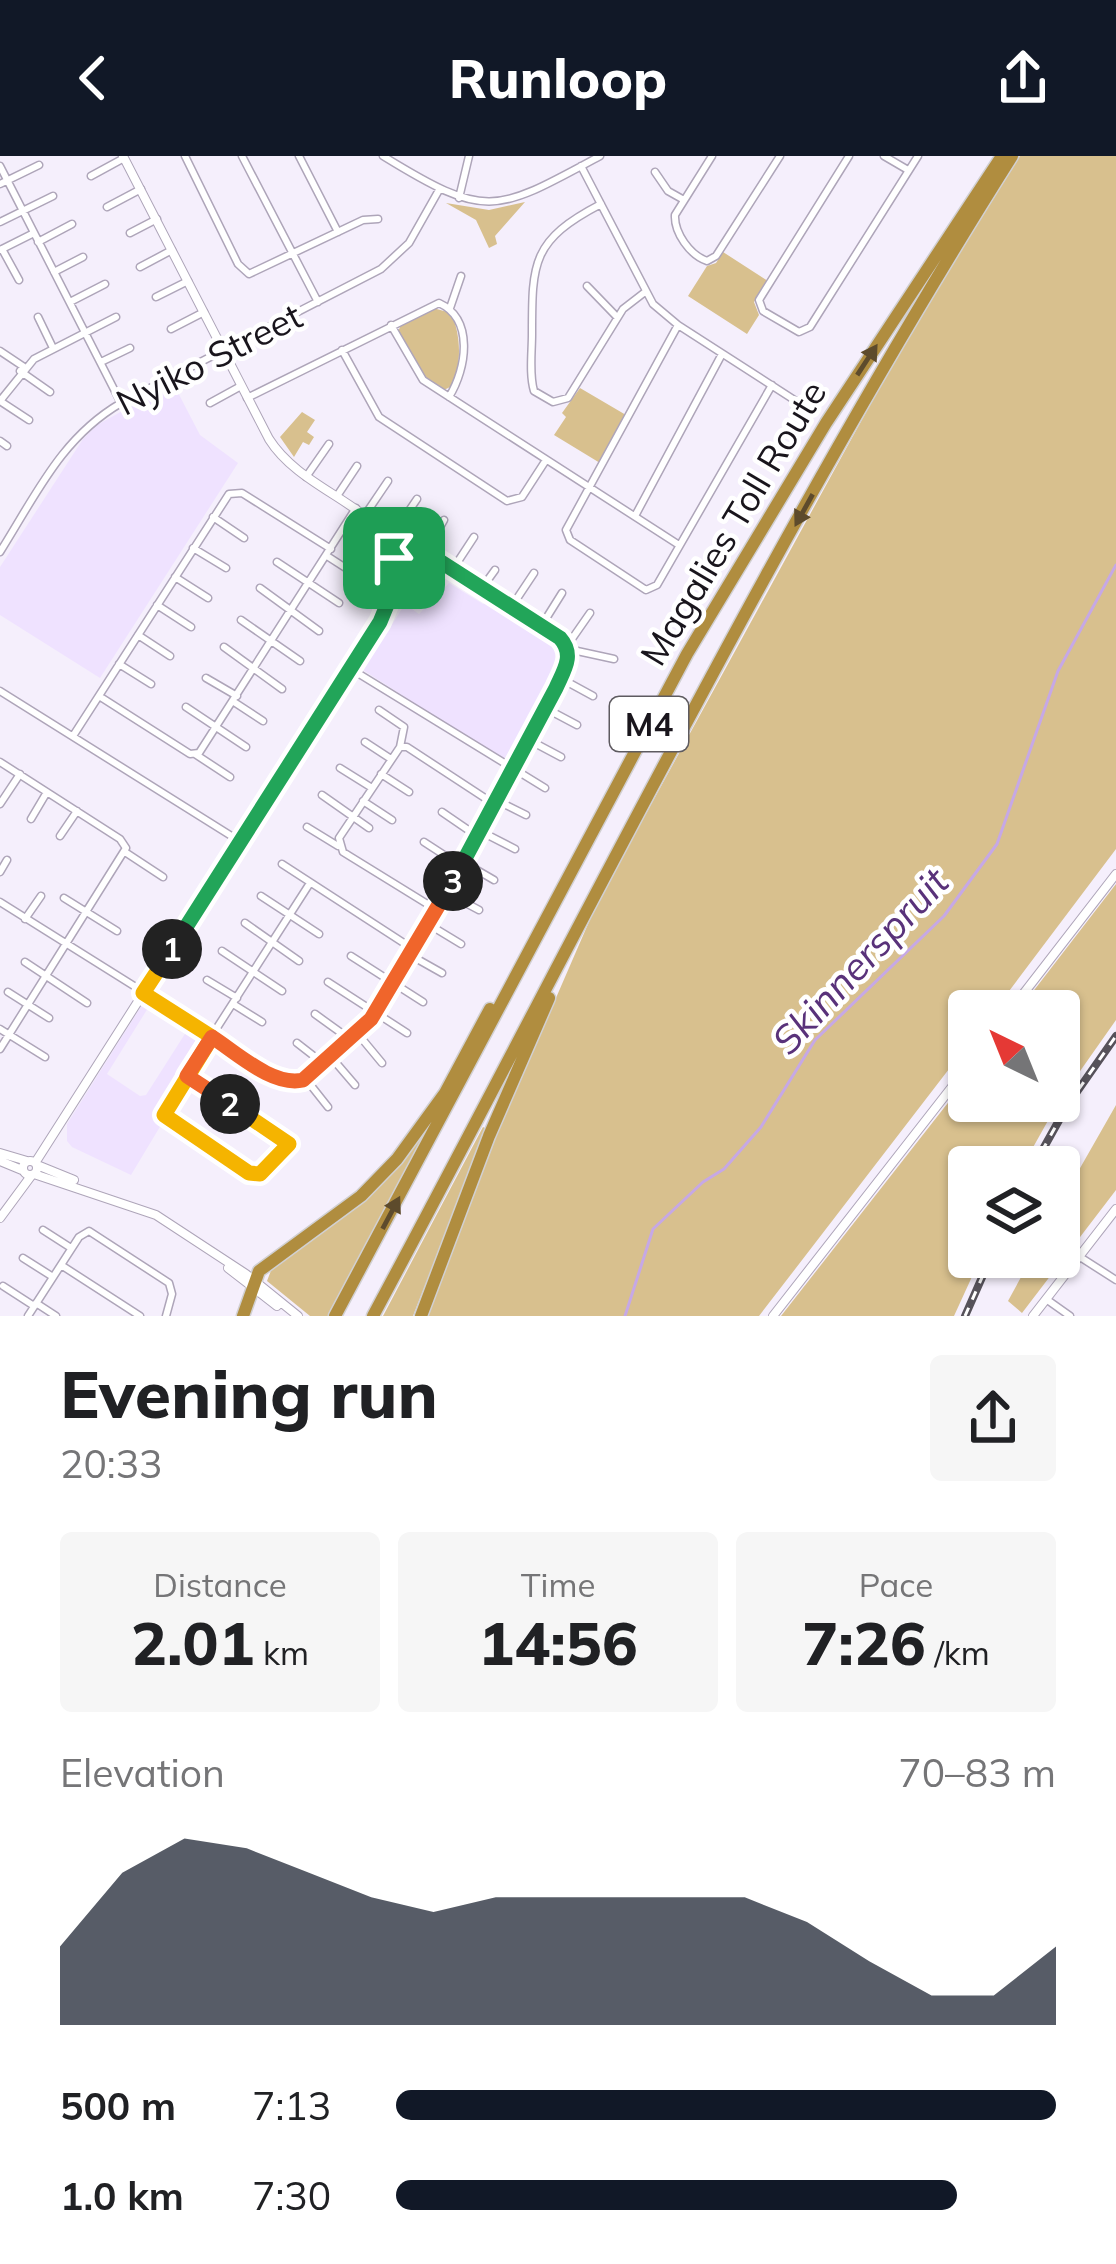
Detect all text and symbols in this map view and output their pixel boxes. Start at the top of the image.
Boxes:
text: Runloop [449,44,667,112]
icon: back [60,45,126,111]
icon: share [990,45,1056,111]
street label: Nyiko Street [108,293,309,424]
one-way arrow [856,343,878,376]
street label: Magalies Toll Route [630,372,835,673]
one-way arrow [795,494,816,527]
pin [343,507,445,609]
icon: arrive [361,525,427,591]
road number: M4 [610,697,688,751]
pin: 3 [423,851,483,911]
water label: Skinnerspruit [761,856,959,1064]
text: 3 [443,860,463,901]
pin: 1 [142,919,202,979]
text: 1 [162,928,182,969]
north arrow [948,990,1080,1122]
map controls [948,990,1080,1278]
pin: 2 [200,1074,260,1134]
text: 2 [220,1083,240,1124]
button: layers [948,1146,1080,1278]
one-way arrow [380,1195,401,1230]
text: Evening run [60,1352,438,1435]
button: share [930,1355,1056,1481]
text: 20:33 [60,1439,163,1488]
text: Distance [153,1564,287,1605]
text: Time [521,1564,595,1605]
text: Pace [859,1564,933,1605]
text: 2.01 [131,1605,255,1680]
text: 14:56 [478,1605,638,1680]
text: 7:26 [802,1605,926,1680]
text: km [255,1632,309,1673]
text: /km [926,1632,990,1673]
text: Elevation [60,1748,225,1797]
text: 70–83 m [898,1748,1056,1797]
text: 500 m [60,2081,176,2130]
text: 7:13 [252,2081,331,2130]
text: 1.0 km [60,2171,184,2220]
text: 7:30 [252,2171,331,2220]

